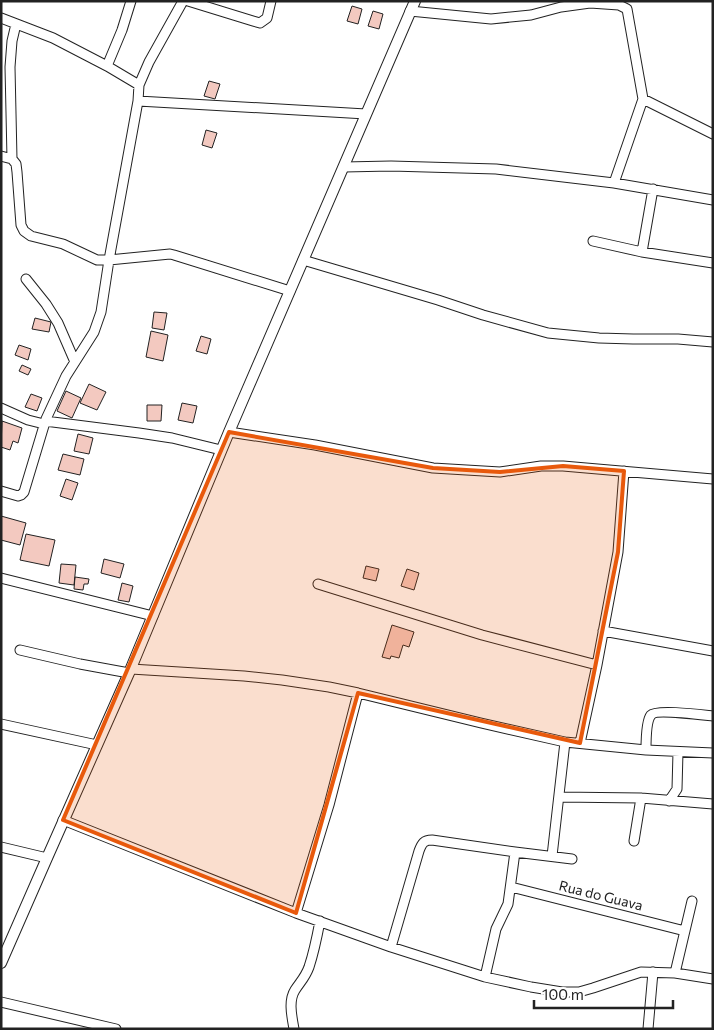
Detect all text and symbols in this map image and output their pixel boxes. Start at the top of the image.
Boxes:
street label: Rua do Guava [557,876,645,914]
scale bar [534,978,673,1010]
text: 100 m [542,985,584,1003]

